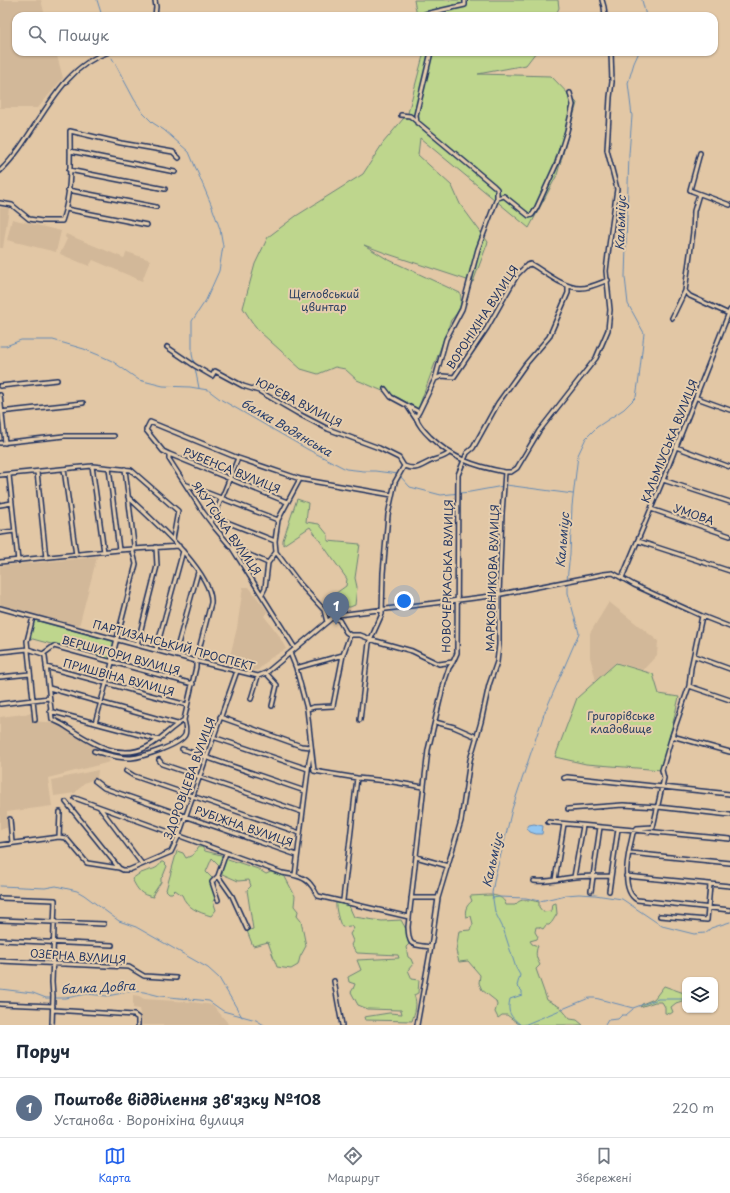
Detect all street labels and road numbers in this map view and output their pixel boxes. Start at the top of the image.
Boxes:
street label: ВОРОНІХІНА ВУЛИЦЯ [442,261,522,373]
street label: ЮР’ЄВА ВУЛИЦЯ [253,373,345,431]
street label: КАЛЬМІУСЬКА ВУЛИЦЯ [636,377,702,505]
street label: РУБЕНСА ВУЛИЦЯ [181,443,283,497]
street label: ЯКУТСЬКА ВУЛИЦЯ [188,477,266,578]
street label: НОВОЧЕРКАСЬКА ВУЛИЦЯ [437,499,457,653]
street label: УМОВА [672,499,716,529]
street label: МАРКОВНИКОВА ВУЛИЦЯ [481,504,503,652]
street label: ПАРТИЗАНСЬКИЙ ПРОСПЕКТ [91,615,258,675]
street label: ВЕРШИГОРИ ВУЛИЦЯ [60,631,182,679]
street label: ПРИШВІНА ВУЛИЦЯ [61,654,177,700]
street label: ЗДОРОВЦЕВА ВУЛИЦЯ [159,715,219,841]
street label: РУБІЖНА ВУЛИЦЯ [193,801,295,851]
street label: ОЗЕРНА ВУЛИЦЯ [29,944,127,968]

